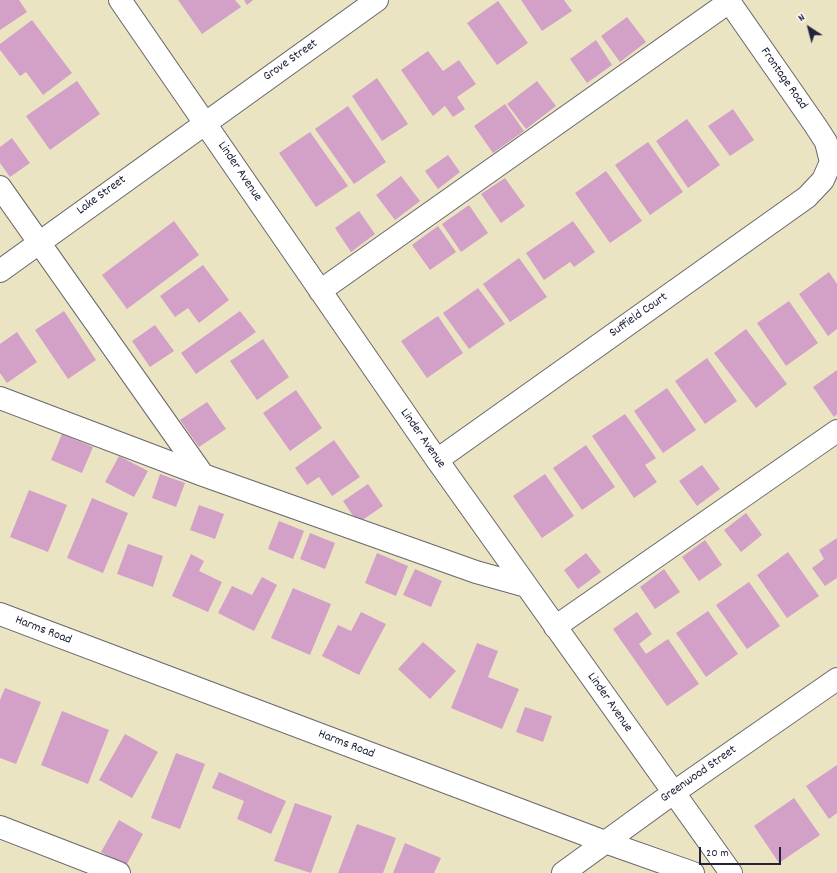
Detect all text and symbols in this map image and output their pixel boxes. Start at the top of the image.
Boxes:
north arrow [789,8,829,48]
text: N [795,10,809,26]
street label: Grove Street [261,37,321,85]
street label: Frontage Road [756,45,810,113]
street label: Linder Avenue [213,139,265,205]
street label: Lake Street [74,173,130,219]
street label: Suffield Court [607,290,671,342]
street label: Linder Avenue [396,406,448,472]
street label: Harms Road [13,613,73,649]
street label: Linder Avenue [583,670,635,736]
street label: Harms Road [316,727,376,763]
street label: Greenwood Street [658,743,740,807]
scale bar [701,839,783,865]
text: 20 m [706,845,729,862]

